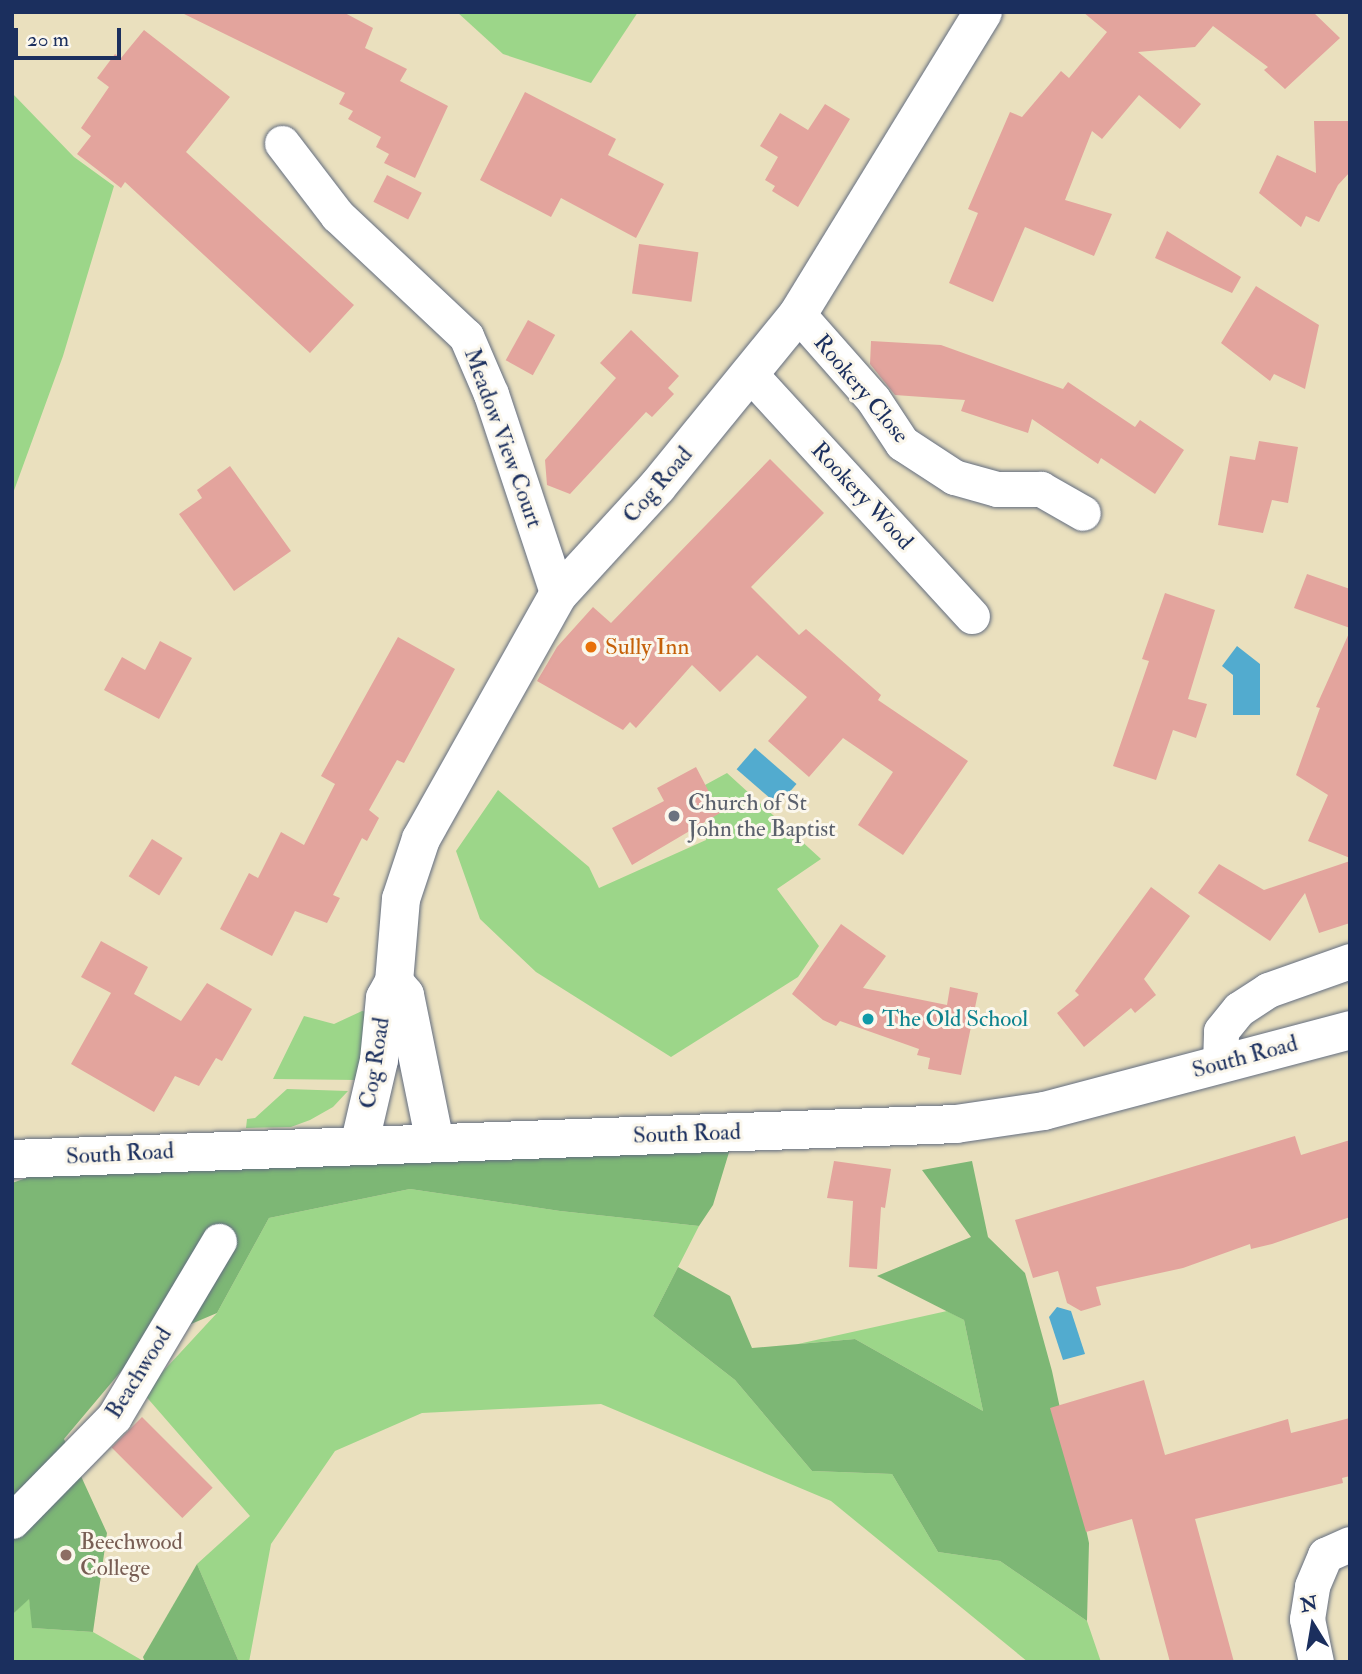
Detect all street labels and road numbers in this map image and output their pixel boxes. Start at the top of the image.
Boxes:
street label: Rookery Close [808,329,914,449]
street label: Meadow View Court [458,345,548,531]
street label: Rookery Wood [805,437,919,555]
street label: Cog Road [617,441,699,529]
street label: Cog Road [354,1015,396,1111]
street label: South Road [1189,1030,1301,1084]
street label: South Road [632,1118,742,1150]
street label: South Road [65,1137,175,1171]
street label: Beachwood [100,1322,178,1424]

